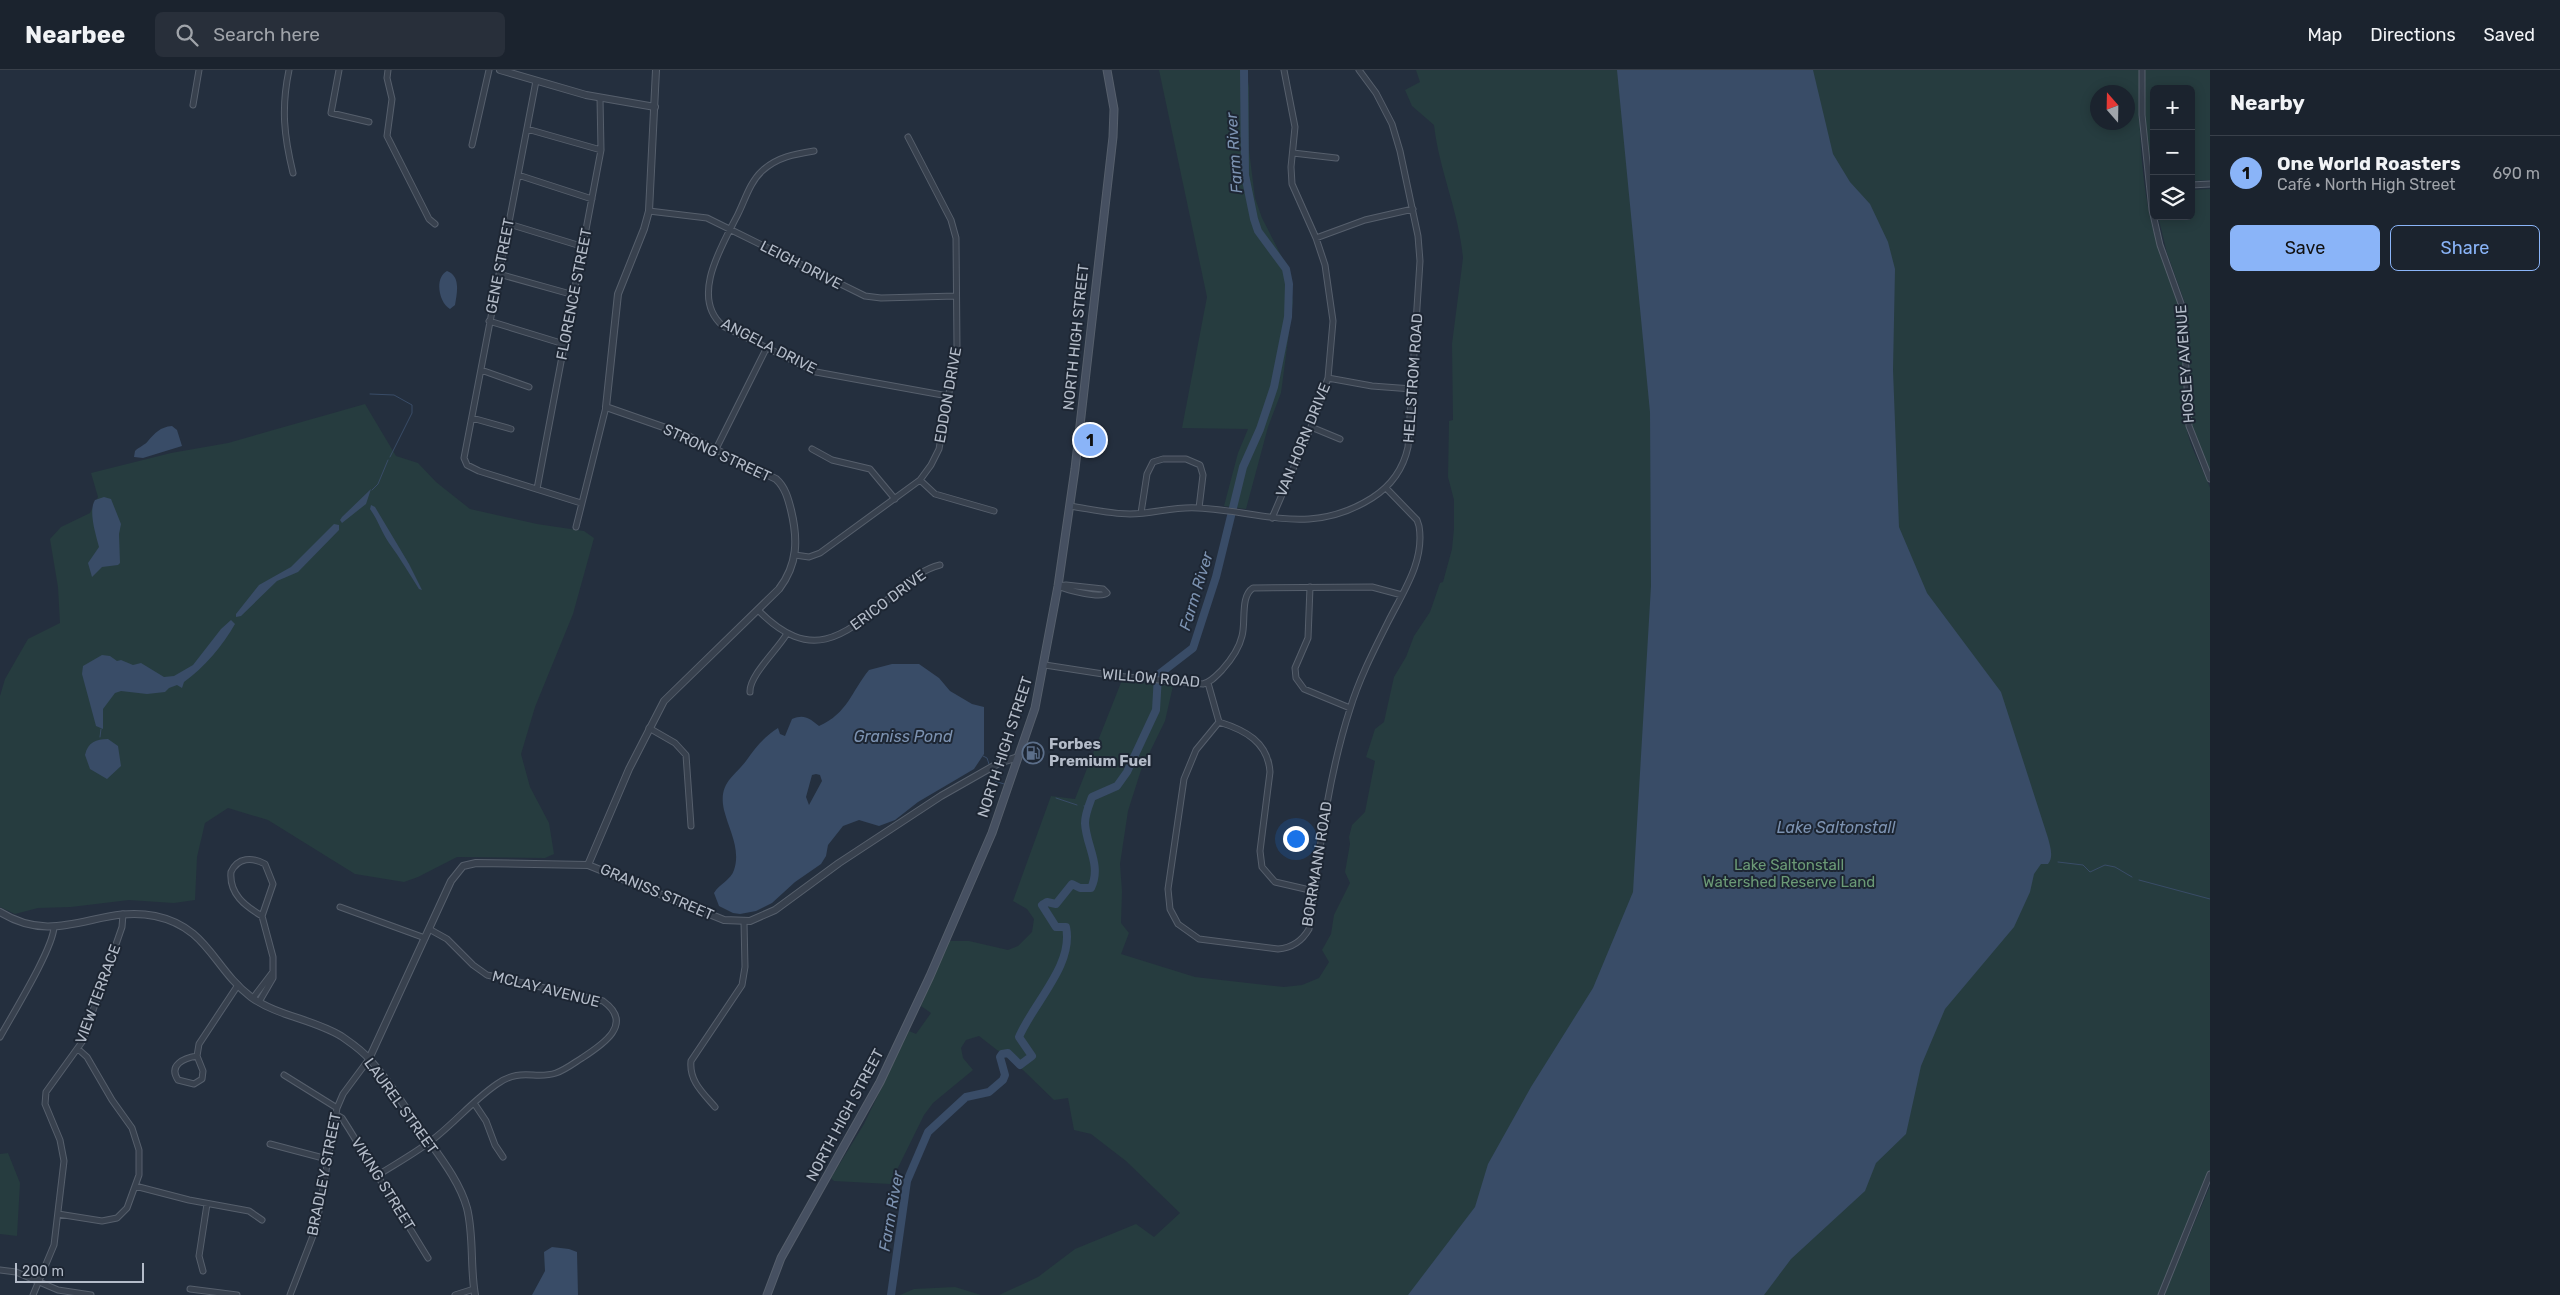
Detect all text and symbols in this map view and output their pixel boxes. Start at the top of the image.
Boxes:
search box [155,12,505,57]
text: Nearbee [25,21,125,49]
icon: search [173,21,201,49]
text: Search here [213,23,320,46]
text: Map [2307,24,2342,46]
text: Directions [2370,24,2456,46]
text: Saved [2484,24,2535,46]
north arrow [2090,85,2135,130]
map controls [2150,85,2195,220]
button: + [2150,85,2195,130]
text: Nearby [2230,90,2305,115]
water label: Farm River [1222,111,1246,194]
button: − [2150,130,2195,175]
text: One World Roasters [2277,152,2461,175]
text: 1 [2242,164,2250,183]
text: 690 m [2493,164,2540,183]
button: layers [2150,175,2195,220]
text: Café · North High Street [2277,175,2456,194]
street label: GENE STREET [482,216,518,315]
button: Save [2230,225,2380,271]
button: Share [2390,225,2540,271]
street label: FLORENCE STREET [552,226,596,361]
street label: LEIGH DRIVE [757,237,845,293]
street label: NORTH HIGH STREET [1059,262,1093,411]
street label: HOSLEY AVENUE [2172,304,2198,424]
street label: HELLSTROM ROAD [1399,312,1427,444]
street label: ANGELA DRIVE [718,314,820,378]
street label: EDDON DRIVE [931,346,965,444]
street label: VAN HORN DRIVE [1272,380,1334,500]
street label: STRONG STREET [660,420,774,486]
pin: 1 [1074,421,1106,459]
water label: Farm River [1175,549,1217,633]
street label: ERICO DRIVE [847,566,929,634]
street label: WILLOW ROAD [1101,665,1201,691]
street label: NORTH HIGH STREET [974,674,1036,820]
water label: Graniss Pond [854,727,953,746]
place label: Forbes Premium Fuel [1049,735,1151,770]
fuel station icon: Forbes Premium Fuel [1021,741,1045,765]
street label: BORRMANN ROAD [1298,800,1336,928]
water label: Lake Saltonstall [1777,818,1896,837]
your location [1283,826,1309,852]
park label: Lake Saltonstall Watershed Reserve Land [1703,856,1875,891]
street label: GRANISS STREET [598,860,717,924]
street label: VIEW TERRACE [72,942,124,1046]
street label: MCLAY AVENUE [490,967,602,1011]
street label: NORTH HIGH STREET [802,1045,888,1184]
street label: LAUREL STREET [360,1055,442,1158]
street label: BRADLEY STREET [303,1110,345,1237]
street label: VIKING STREET [347,1134,419,1234]
water label: Farm River [875,1169,908,1253]
scale bar [15,1260,144,1283]
text: 200 m [22,1263,64,1280]

